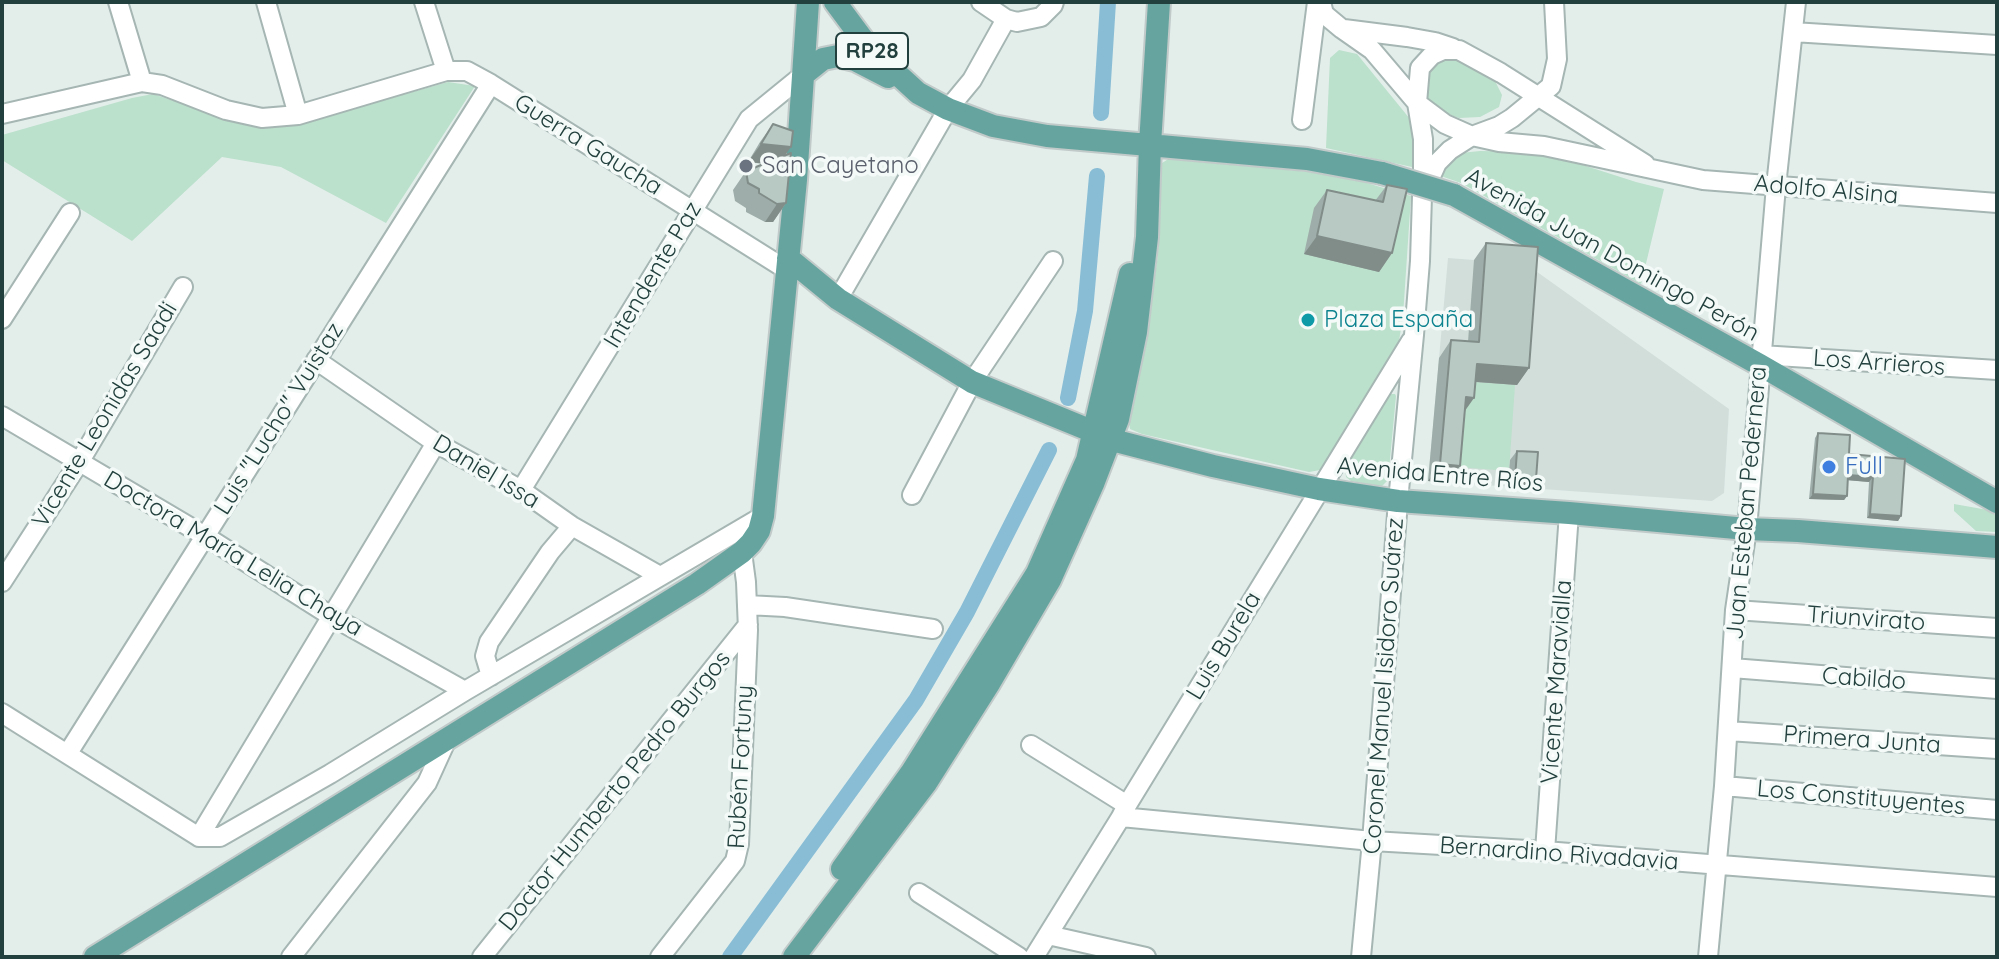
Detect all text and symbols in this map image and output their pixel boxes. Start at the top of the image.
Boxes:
road number: RP28 [836,33,908,69]
street label: Guerra Gaucha [509,88,667,202]
place label: San Cayetano [762,152,919,180]
marker: San Cayetano [737,157,755,175]
street label: Avenida Juan Domingo Perón [1460,162,1764,348]
street label: Adolfo Alsina [1753,169,1899,211]
street label: Intendente Paz [598,197,708,353]
street label: Vicente Leonidas Saadi [26,297,184,533]
place label: Plaza España [1324,306,1473,334]
marker: Plaza España [1299,311,1317,329]
street label: Luis "Lucho" Vuistaz [208,318,350,520]
street label: Los Arrieros [1812,344,1946,382]
street label: Juan Esteban Pedernera [1721,365,1773,641]
street label: Daniel Issa [427,429,545,515]
street label: Avenida Entre Ríos [1336,452,1544,498]
place label: Full [1845,453,1883,481]
marker: Full [1820,458,1838,476]
street label: Doctora María Lelia Chaya [98,465,368,643]
street label: Coronel Manuel Isidoro Suárez [1358,517,1410,855]
street label: Vicente Maravialla [1535,579,1579,785]
street label: Luis Burela [1181,587,1267,705]
street label: Triunvirato [1806,600,1926,638]
street label: Doctor Humberto Pedro Burgos [493,645,737,937]
street label: Cabildo [1821,662,1907,696]
street label: Rubén Fortuny [722,684,760,850]
street label: Primera Junta [1782,720,1942,760]
street label: Los Constituyentes [1756,775,1966,821]
street label: Bernardino Rivadavia [1438,831,1680,877]

